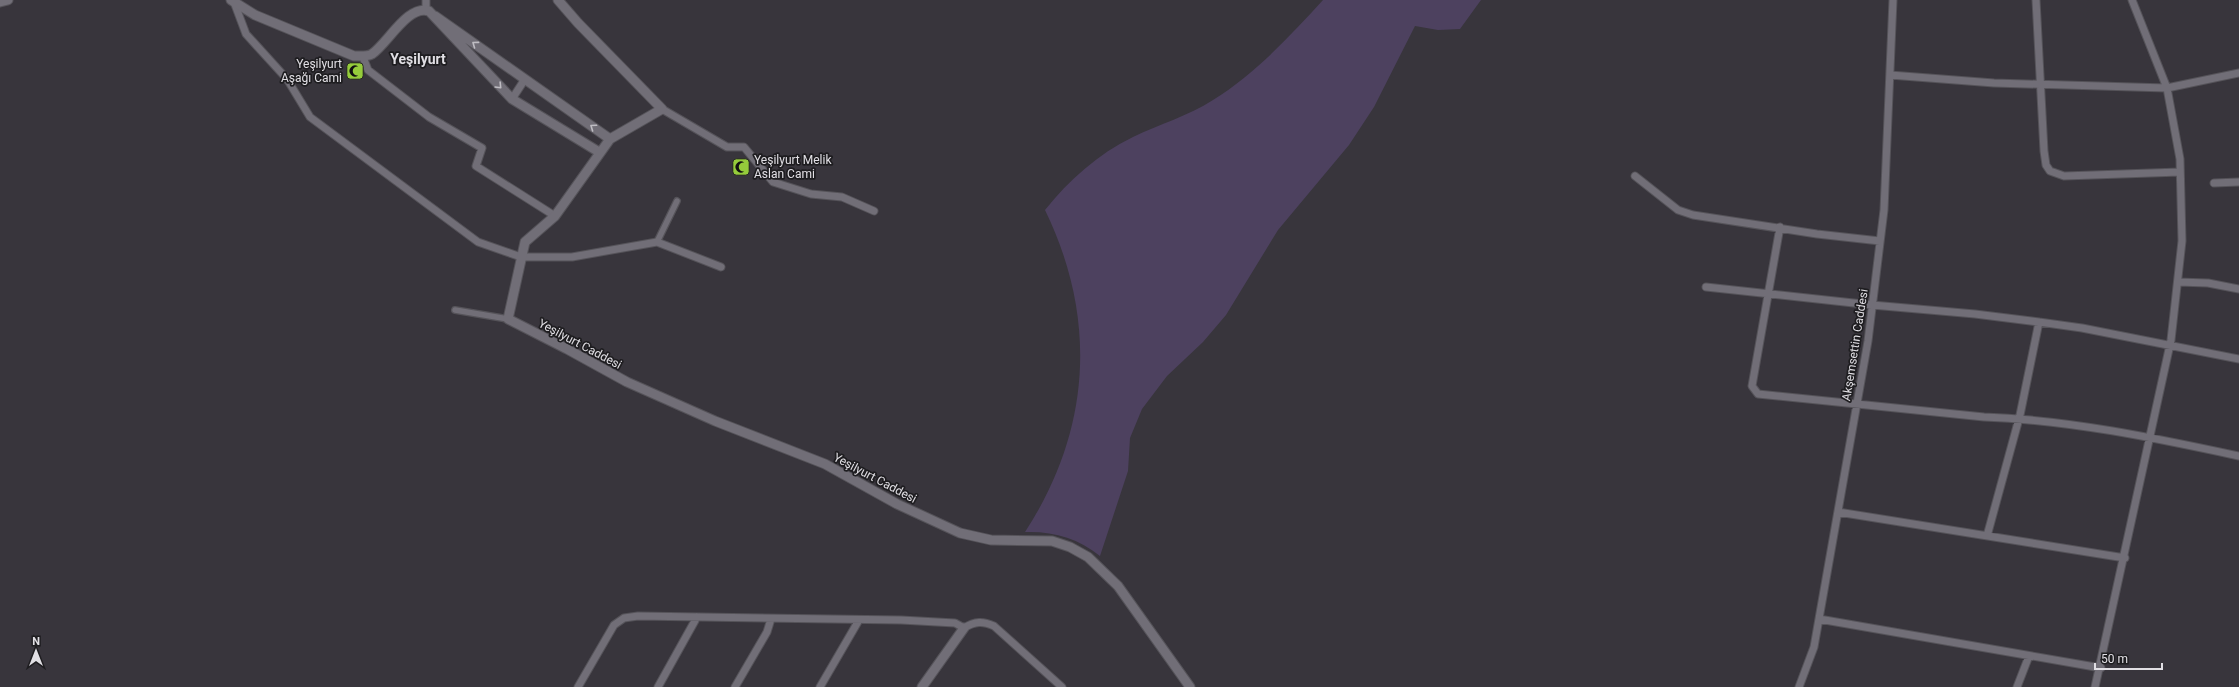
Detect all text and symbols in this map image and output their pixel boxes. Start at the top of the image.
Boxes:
one-way arrow [472,42,479,49]
district label: Yeşilyurt [390,51,446,67]
place label: Yeşilyurt Aşağı Cami [281,57,342,85]
mosque icon: Yeşilyurt Aşağı Cami [345,61,365,81]
one-way arrow [494,81,502,89]
one-way arrow [590,125,597,132]
place label: Yeşilyurt Melik Aslan Cami [754,153,832,181]
mosque icon: Yeşilyurt Melik Aslan Cami [731,157,751,177]
street label: Akşemsettin Caddesi [1839,288,1871,402]
street label: Yeşilyurt Caddesi [536,316,624,372]
street label: Yeşilyurt Caddesi [831,450,919,506]
north arrow [16,631,56,671]
text: N [32,635,40,648]
scale bar [2095,645,2162,671]
text: 50 m [2101,652,2128,666]

